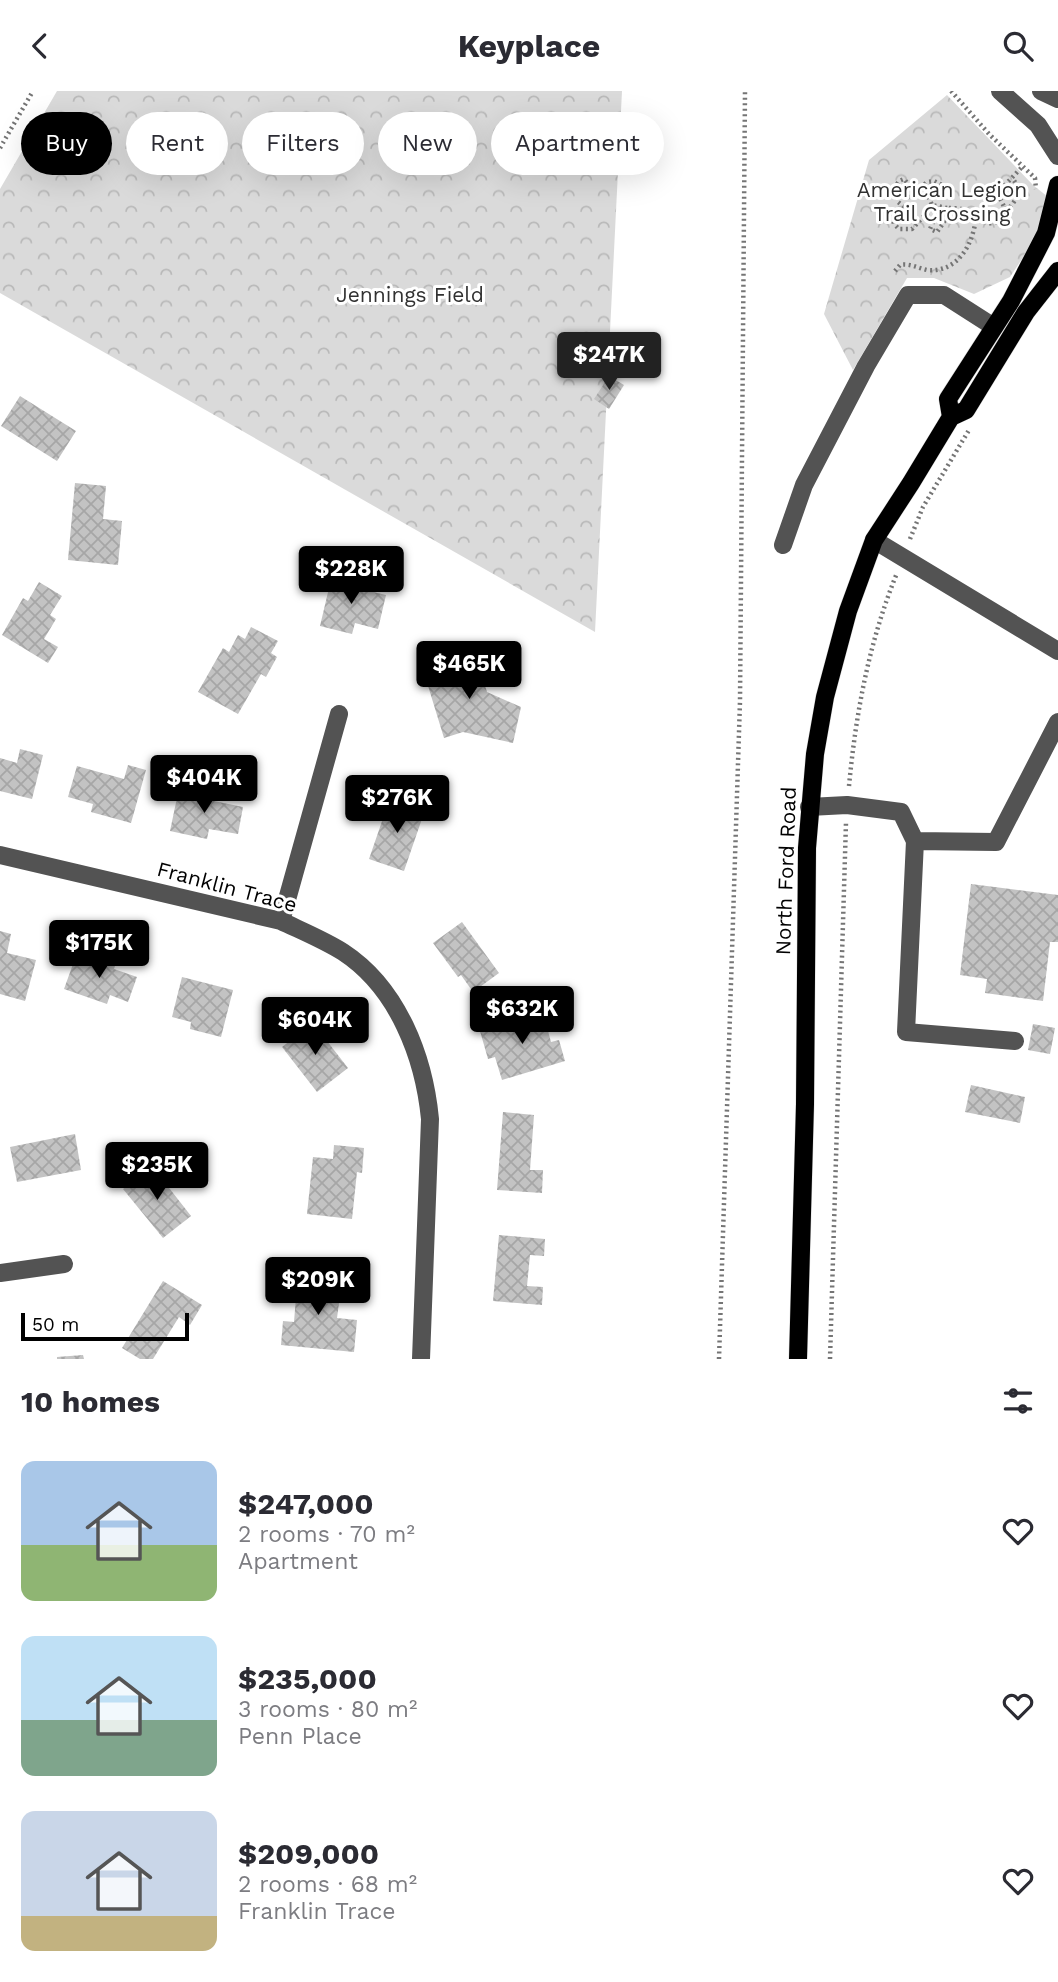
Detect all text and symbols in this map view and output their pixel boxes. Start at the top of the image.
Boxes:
icon: back [21,27,59,65]
text: Keyplace [458,27,600,65]
icon: search [999,27,1037,65]
chip: Buy [21,112,112,175]
chip: Rent [126,112,228,175]
chip: Filters [242,112,364,175]
chip: New [378,112,477,175]
chip: Apartment [491,112,664,175]
park label: American Legion Trail Crossing [857,177,1027,226]
park label: Jennings Field [336,282,484,307]
pin: $247K [560,333,658,392]
text: $247K [573,341,645,368]
pin: $228K [302,547,400,606]
text: $228K [315,555,387,582]
pin: $465K [420,641,518,701]
text: $465K [432,650,506,677]
pin: $404K [155,755,253,815]
text: $404K [166,764,242,791]
pin: $276K [348,775,446,835]
text: $276K [361,784,433,811]
street label: North Ford Road [770,786,801,956]
street label: Franklin Trace [154,856,300,917]
pin: $175K [50,921,148,980]
text: $175K [65,929,133,956]
pin: $632K [473,986,571,1046]
text: $632K [486,995,558,1022]
pin: $604K [266,997,364,1057]
text: $604K [278,1006,352,1033]
pin: $235K [108,1143,206,1202]
text: $235K [121,1151,193,1178]
pin: $209K [269,1257,367,1317]
text: $209K [281,1266,355,1293]
scale bar [21,1310,189,1342]
text: 50 m [32,1313,79,1336]
icon: filters [999,1382,1037,1420]
text: 10 homes [21,1384,160,1419]
text: $247,000 [238,1486,374,1521]
icon: home [77,1489,161,1573]
icon: heart [999,1512,1037,1550]
text: 2 rooms · 70 m² [238,1521,415,1548]
text: Apartment [238,1548,358,1575]
text: $235,000 [238,1661,377,1696]
icon: home [77,1664,161,1748]
icon: heart [999,1687,1037,1725]
text: 3 rooms · 80 m² [238,1696,417,1723]
text: Penn Place [238,1723,362,1750]
text: $209,000 [238,1836,379,1871]
icon: home [77,1839,161,1923]
icon: heart [999,1862,1037,1900]
text: 2 rooms · 68 m² [238,1871,417,1898]
text: Franklin Trace [238,1898,396,1925]

